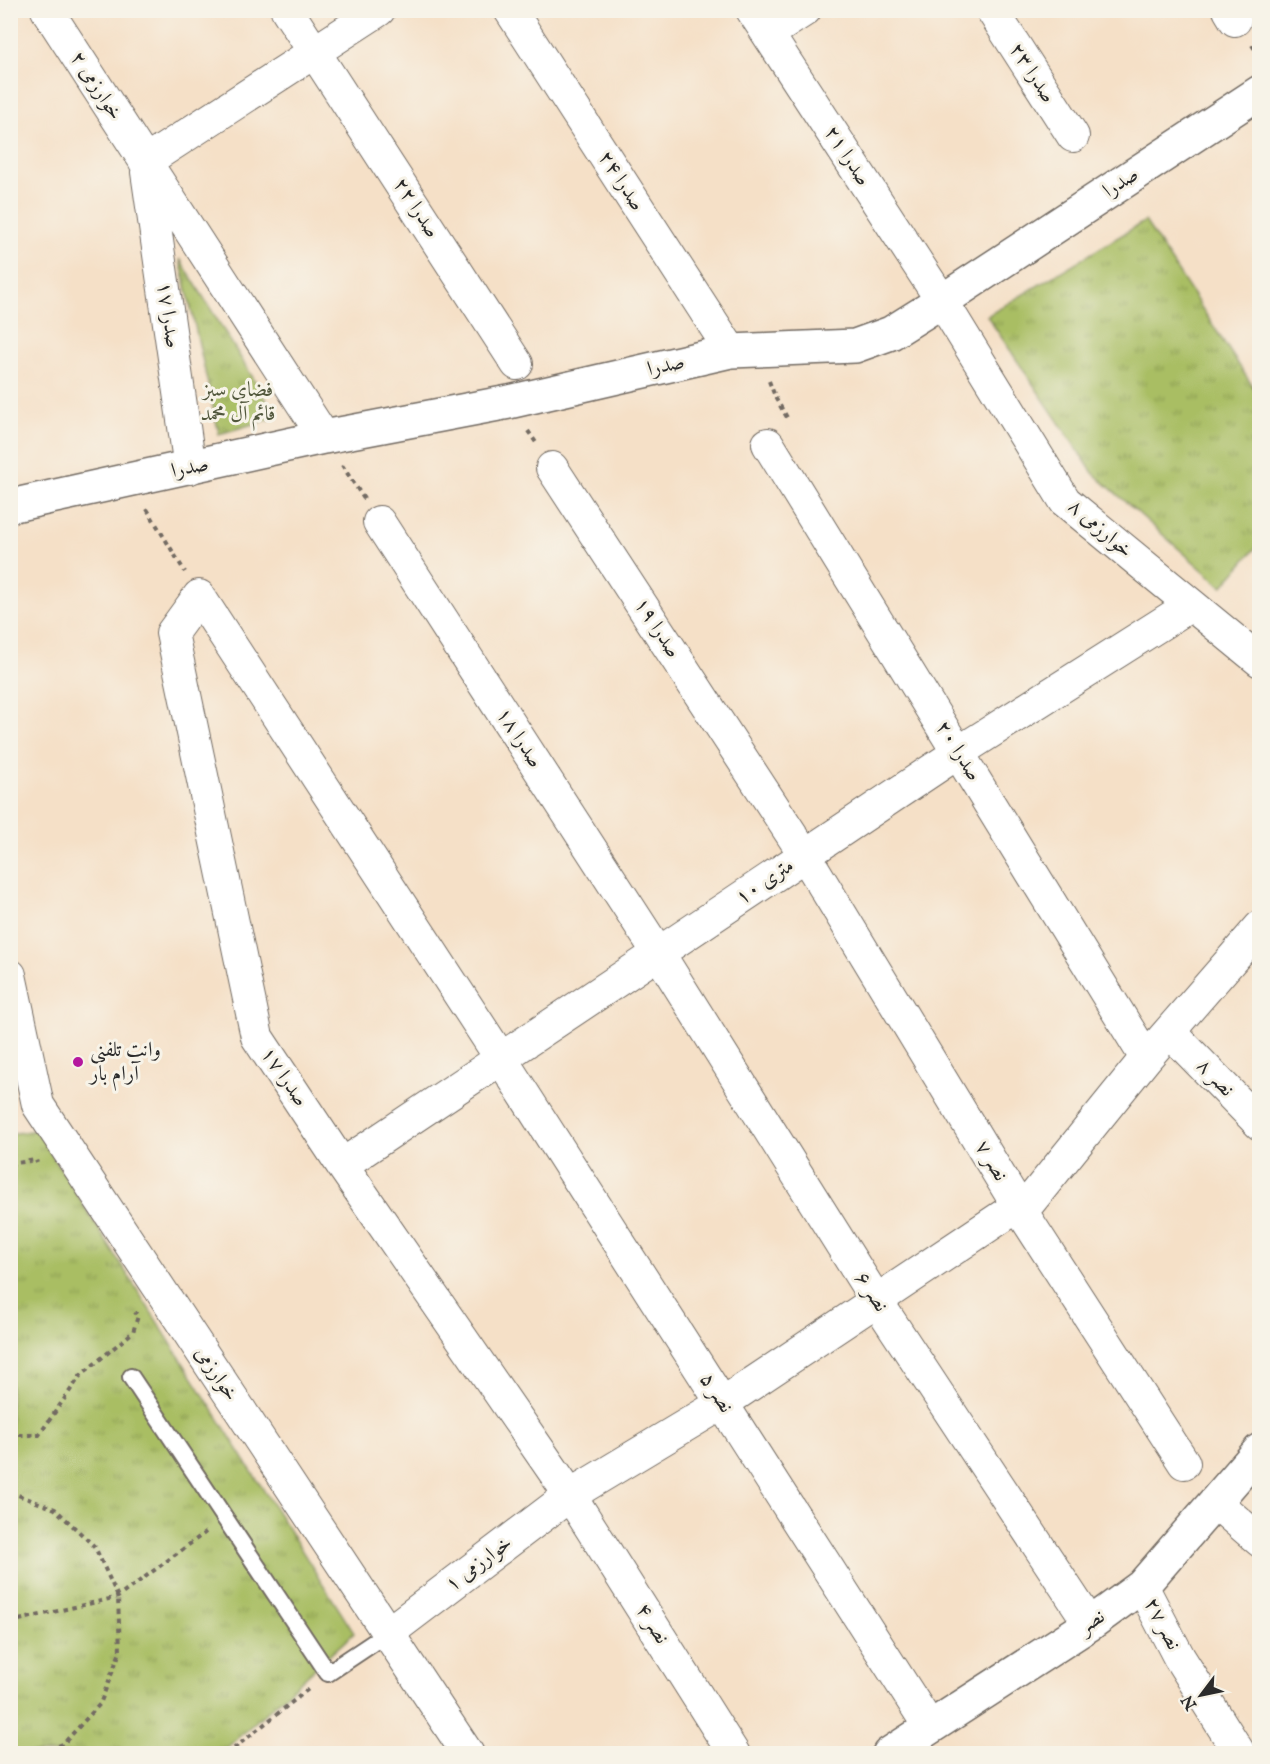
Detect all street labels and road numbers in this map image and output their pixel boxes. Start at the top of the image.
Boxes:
street label: صدرا ۲۳ [1003,38,1061,108]
street label: خوارزمی ۲ [64,46,128,126]
street label: صدرا ۲۱ [818,121,876,191]
street label: صدرا ۲۴ [592,146,650,216]
street label: صدرا [1098,161,1144,205]
street label: صدرا ۲۲ [387,173,445,243]
street label: صدرا ۱۷ [150,280,186,350]
street label: صدرا [645,349,687,383]
street label: صدرا [169,451,211,485]
street label: خوارزمی ۸ [1062,493,1138,565]
street label: صدرا ۱۹ [628,593,686,663]
street label: صدرا ۱۸ [490,703,548,773]
street label: صدرا ۲۰ [929,716,987,786]
street label: ۱۰ متری [731,853,799,911]
street label: صدرا ۱۷ [254,1042,314,1112]
street label: نصر ۸ [1190,1053,1240,1103]
street label: نصر ۷ [968,1136,1014,1186]
street label: نصر ۶ [848,1267,894,1317]
street label: خوارزمی [188,1341,244,1407]
street label: نصر ۵ [693,1368,739,1418]
street label: خوارزمی ۱ [440,1530,518,1598]
street label: نصر ۲۷ [1137,1593,1187,1655]
street label: نصر ۴ [629,1599,675,1649]
street label: نصر [1072,1603,1110,1642]

